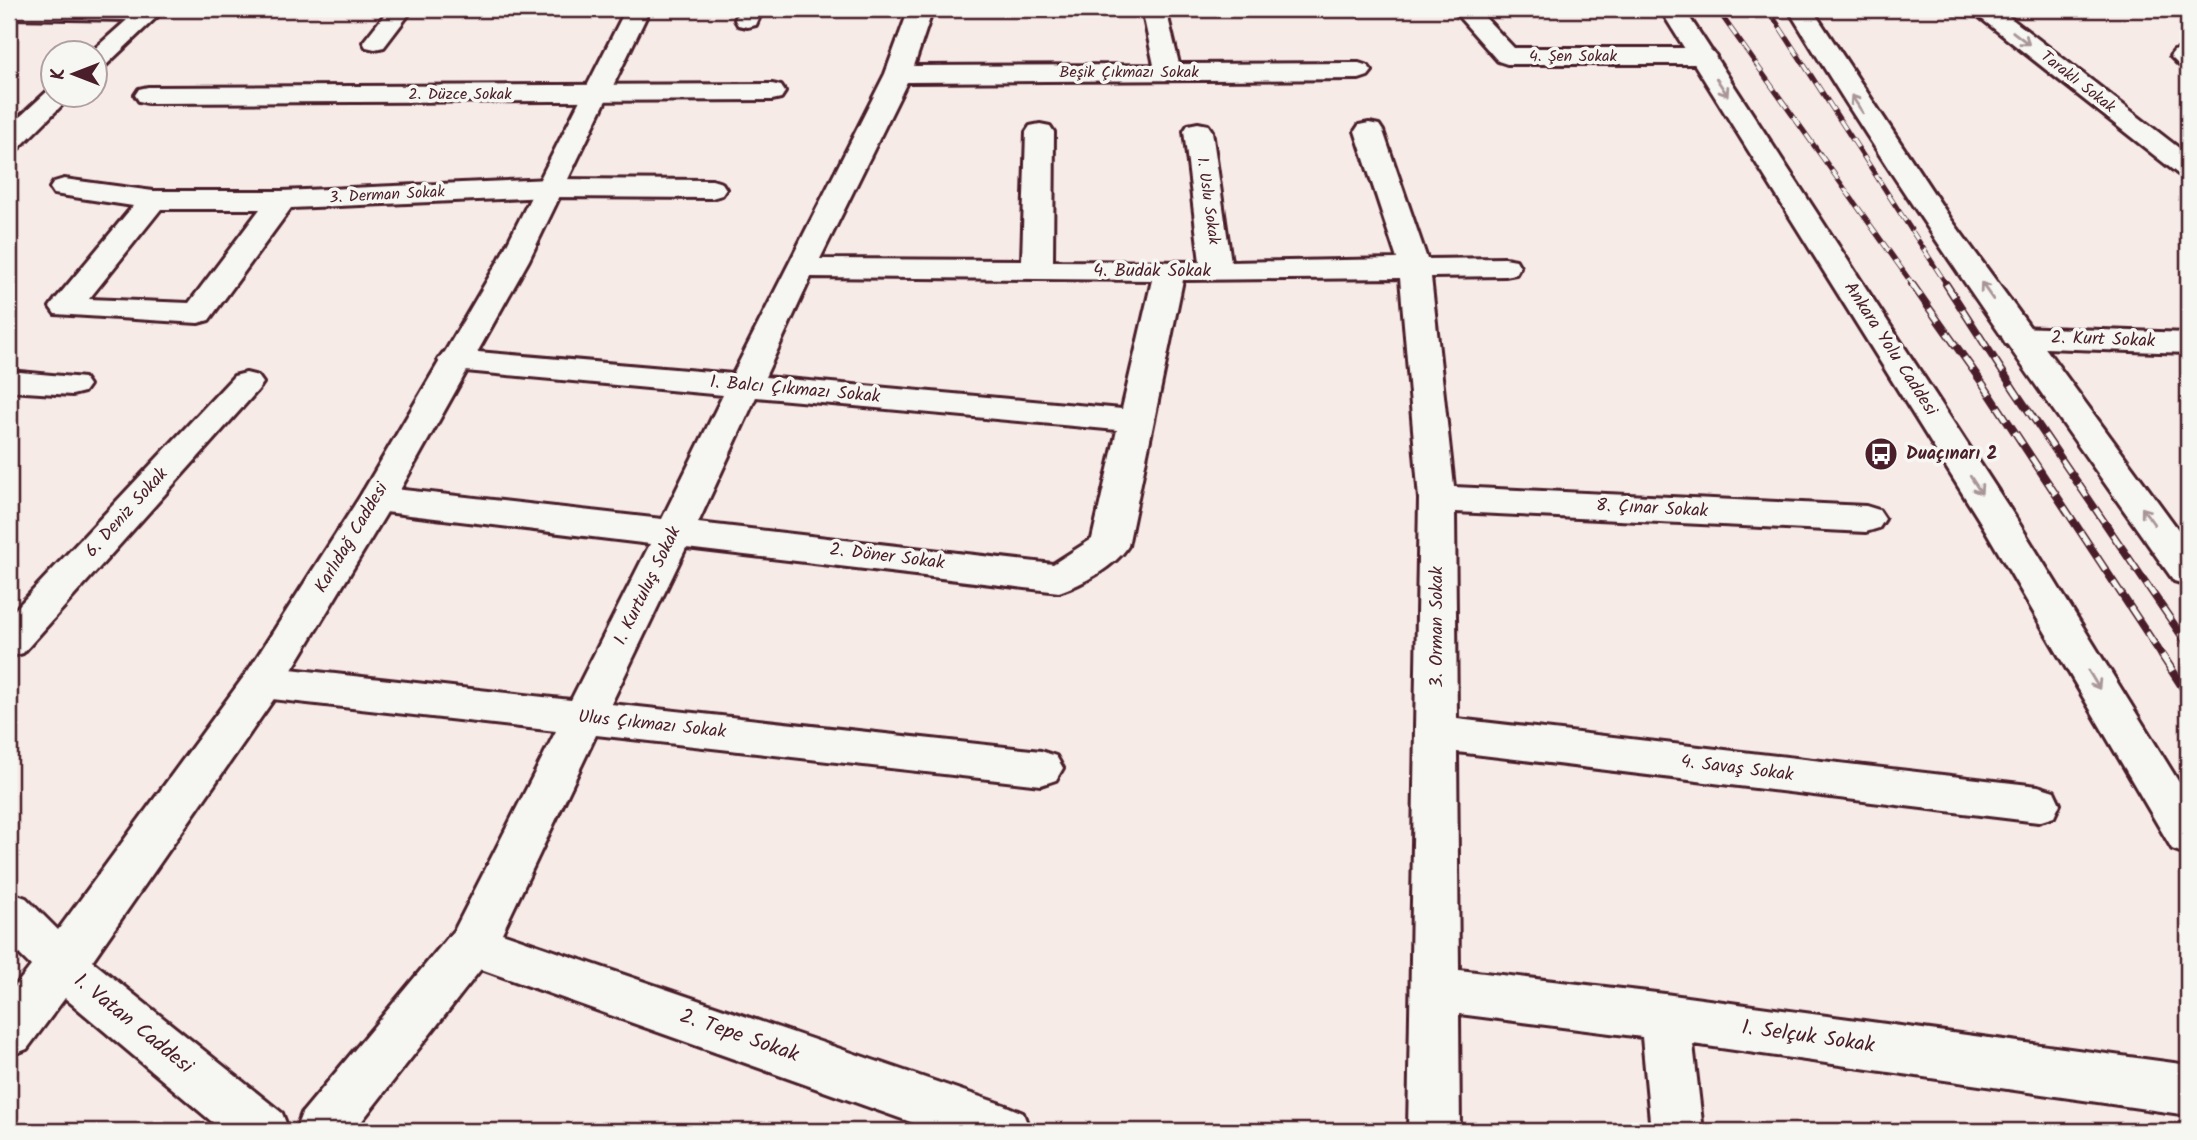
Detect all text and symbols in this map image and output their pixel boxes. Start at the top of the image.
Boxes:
one-way arrow [2011,30,2030,45]
north arrow [38,38,108,108]
street label: 4. Şen Sokak [1529,44,1618,69]
street label: Taraklı Sokak [2035,45,2121,120]
street label: Beşik Çıkmazı Sokak [1059,60,1199,85]
text: K [44,68,74,80]
one-way arrow [1715,77,1730,96]
street label: 2. Düzce Sokak [408,82,512,107]
one-way arrow [1850,95,1865,114]
street label: 1. Uslu Sokak [1190,156,1227,247]
street label: 3. Derman Sokak [329,179,446,211]
street label: 4. Budak Sokak [1093,257,1211,286]
street label: Ankara Yolu Caddesi [1836,276,1945,423]
one-way arrow [1980,282,1994,301]
street label: 2. Kurt Sokak [2050,324,2156,356]
street label: 1. Balcı Çıkmazı Sokak [709,368,882,412]
bus stop icon: Duaçınarı 2 [1862,435,1900,473]
place label: Duaçınarı 2 [1906,440,1997,469]
street label: 6. Deniz Sokak [78,461,176,565]
one-way arrow [1970,475,1984,495]
street label: Karlıdağ Caddesi [308,477,397,599]
street label: 8. Çınar Sokak [1595,492,1709,526]
one-way arrow [2141,507,2155,526]
street label: 1. Kurtuluş Sokak [607,521,690,650]
street label: 2. Döner Sokak [828,536,947,579]
street label: 3. Orman Sokak [1423,566,1452,688]
one-way arrow [2088,669,2102,689]
street label: Ulus Çıkmazı Sokak [577,703,728,747]
street label: 4. Savaş Sokak [1679,748,1796,790]
street label: 1. Vatan Caddesi [66,965,201,1083]
street label: 2. Tepe Sokak [675,1000,803,1072]
street label: 1. Selçuk Sokak [1739,1011,1877,1063]

